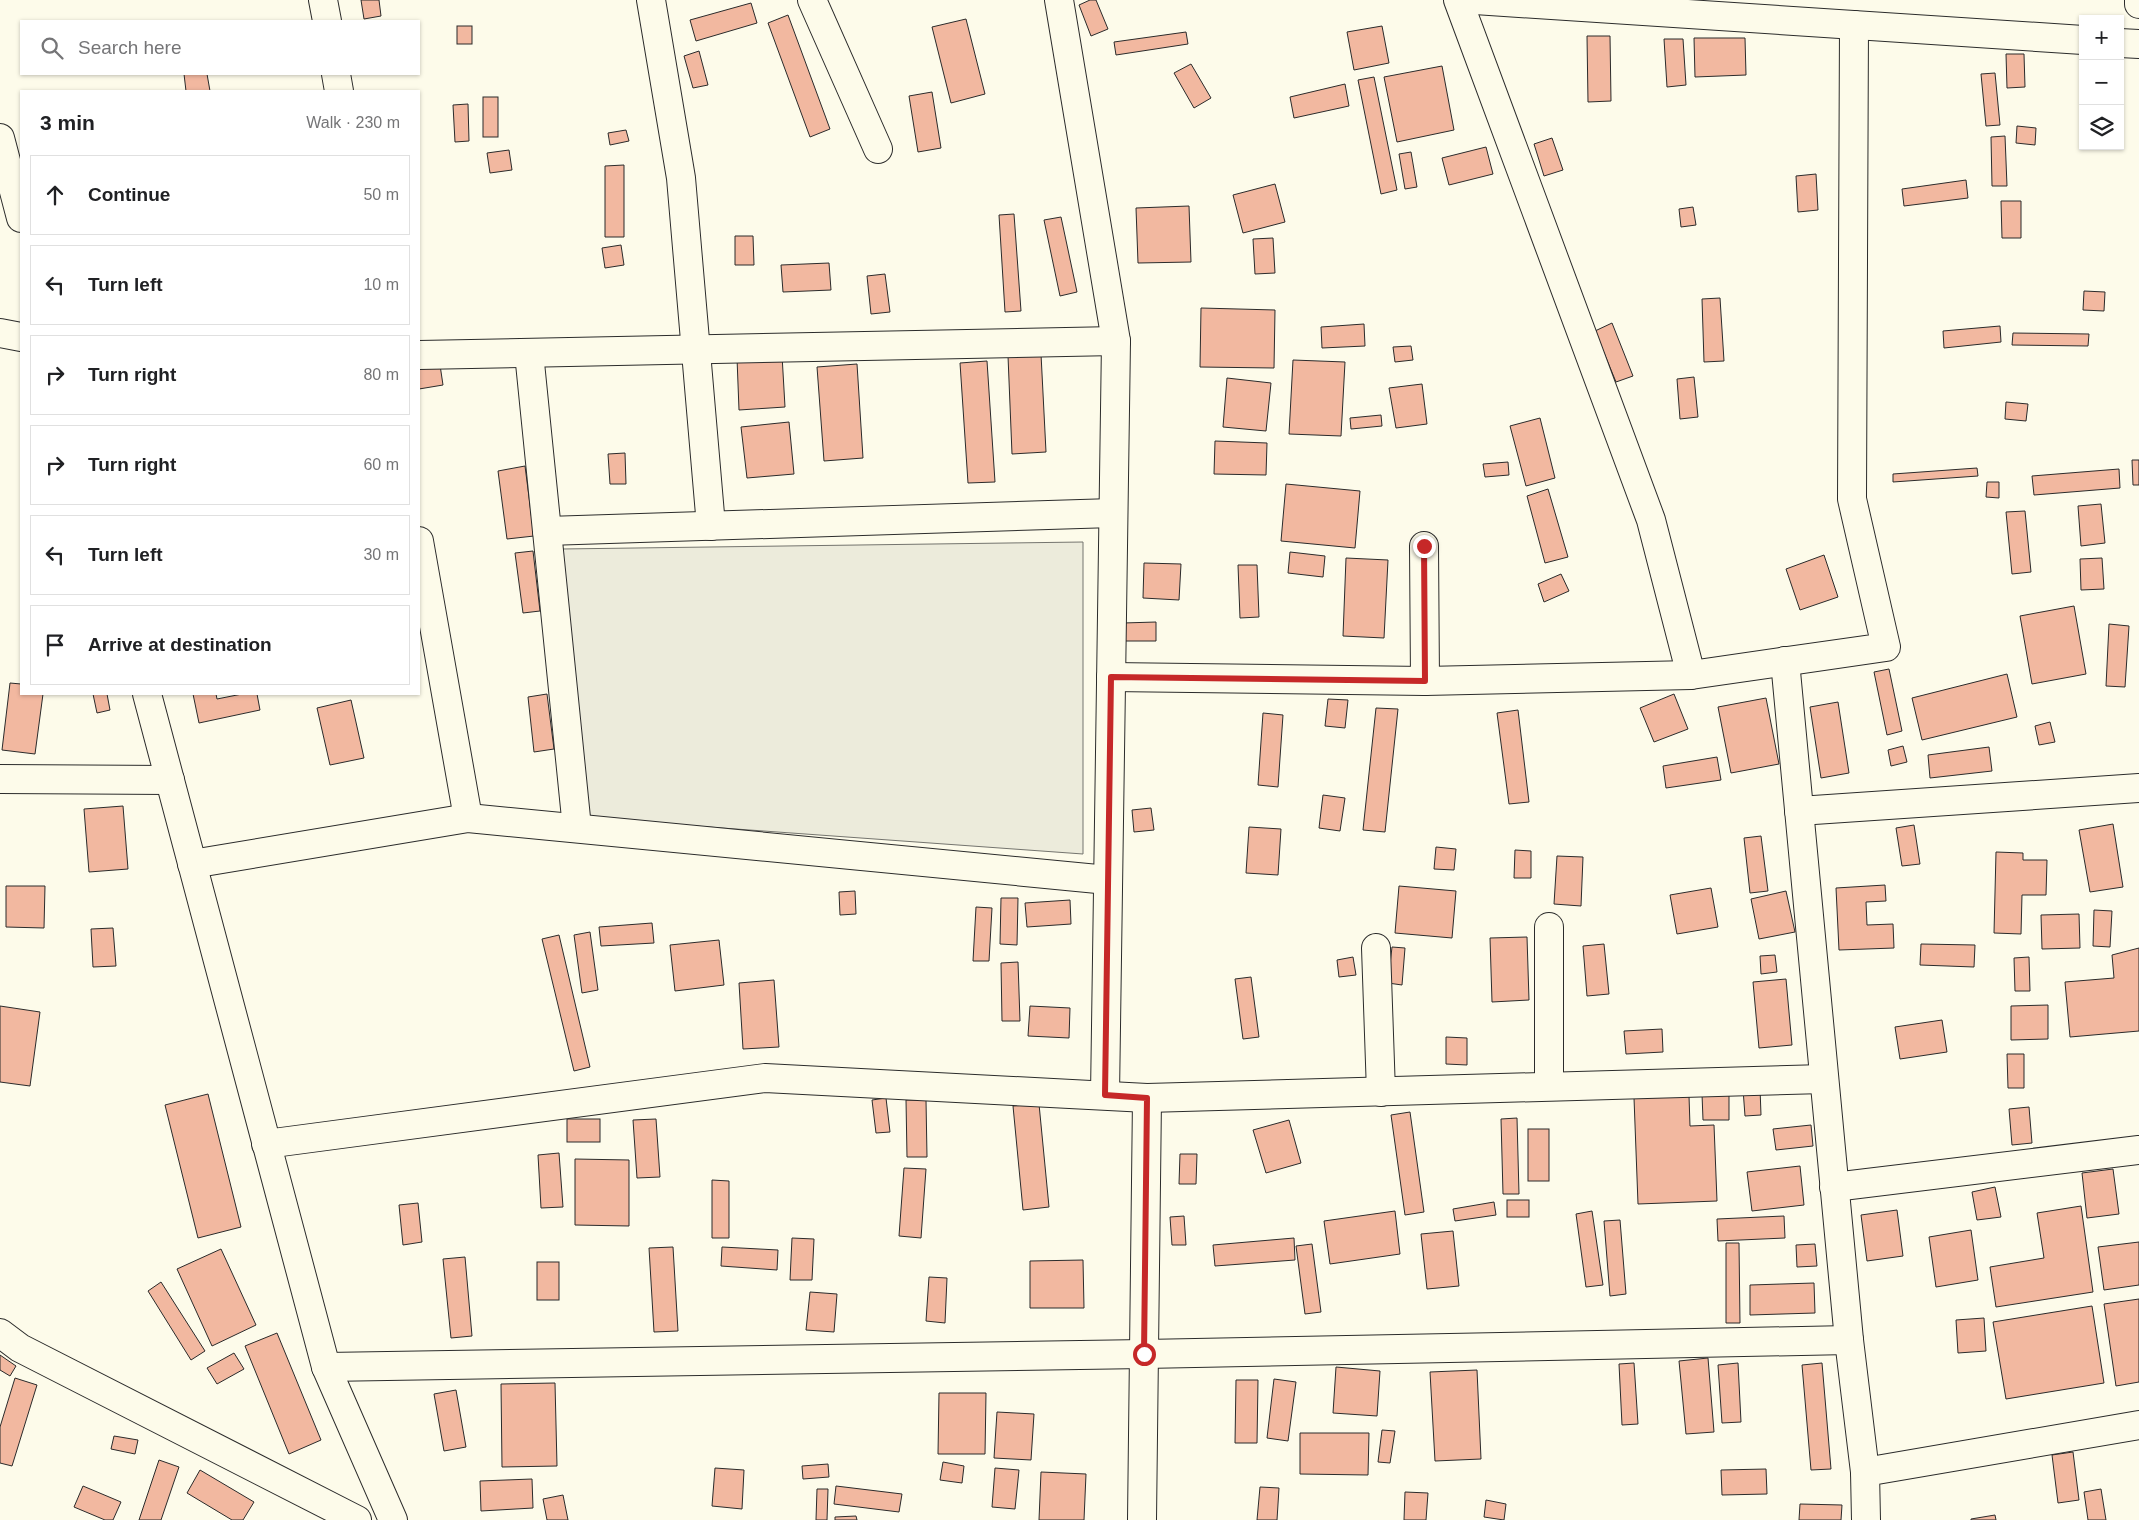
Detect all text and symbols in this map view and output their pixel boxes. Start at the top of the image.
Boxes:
map controls [2079,15,2124,150]
button: + [2079,15,2124,60]
search box [20,20,420,75]
icon: search [38,34,66,62]
text: Search here [78,37,182,58]
button: − [2079,60,2124,105]
button: layers [2079,105,2124,150]
text: 3 min [40,111,95,134]
text: Walk · 230 m [306,114,400,131]
icon: ahead [41,181,69,209]
text: Continue [88,184,170,205]
text: 50 m [363,186,399,203]
icon: left [41,271,69,299]
text: Turn left [88,274,163,295]
text: 10 m [363,276,399,293]
icon: right [41,361,69,389]
text: Turn right [88,364,176,385]
text: 80 m [363,366,399,383]
icon: right [41,451,69,479]
text: Turn right [88,454,176,475]
text: 60 m [363,456,399,473]
route end [1413,535,1436,558]
icon: left [41,541,69,569]
text: Turn left [88,544,163,565]
text: 30 m [363,546,399,563]
icon: arrive [41,631,69,659]
text: Arrive at destination [88,634,272,655]
route start [1133,1343,1156,1366]

